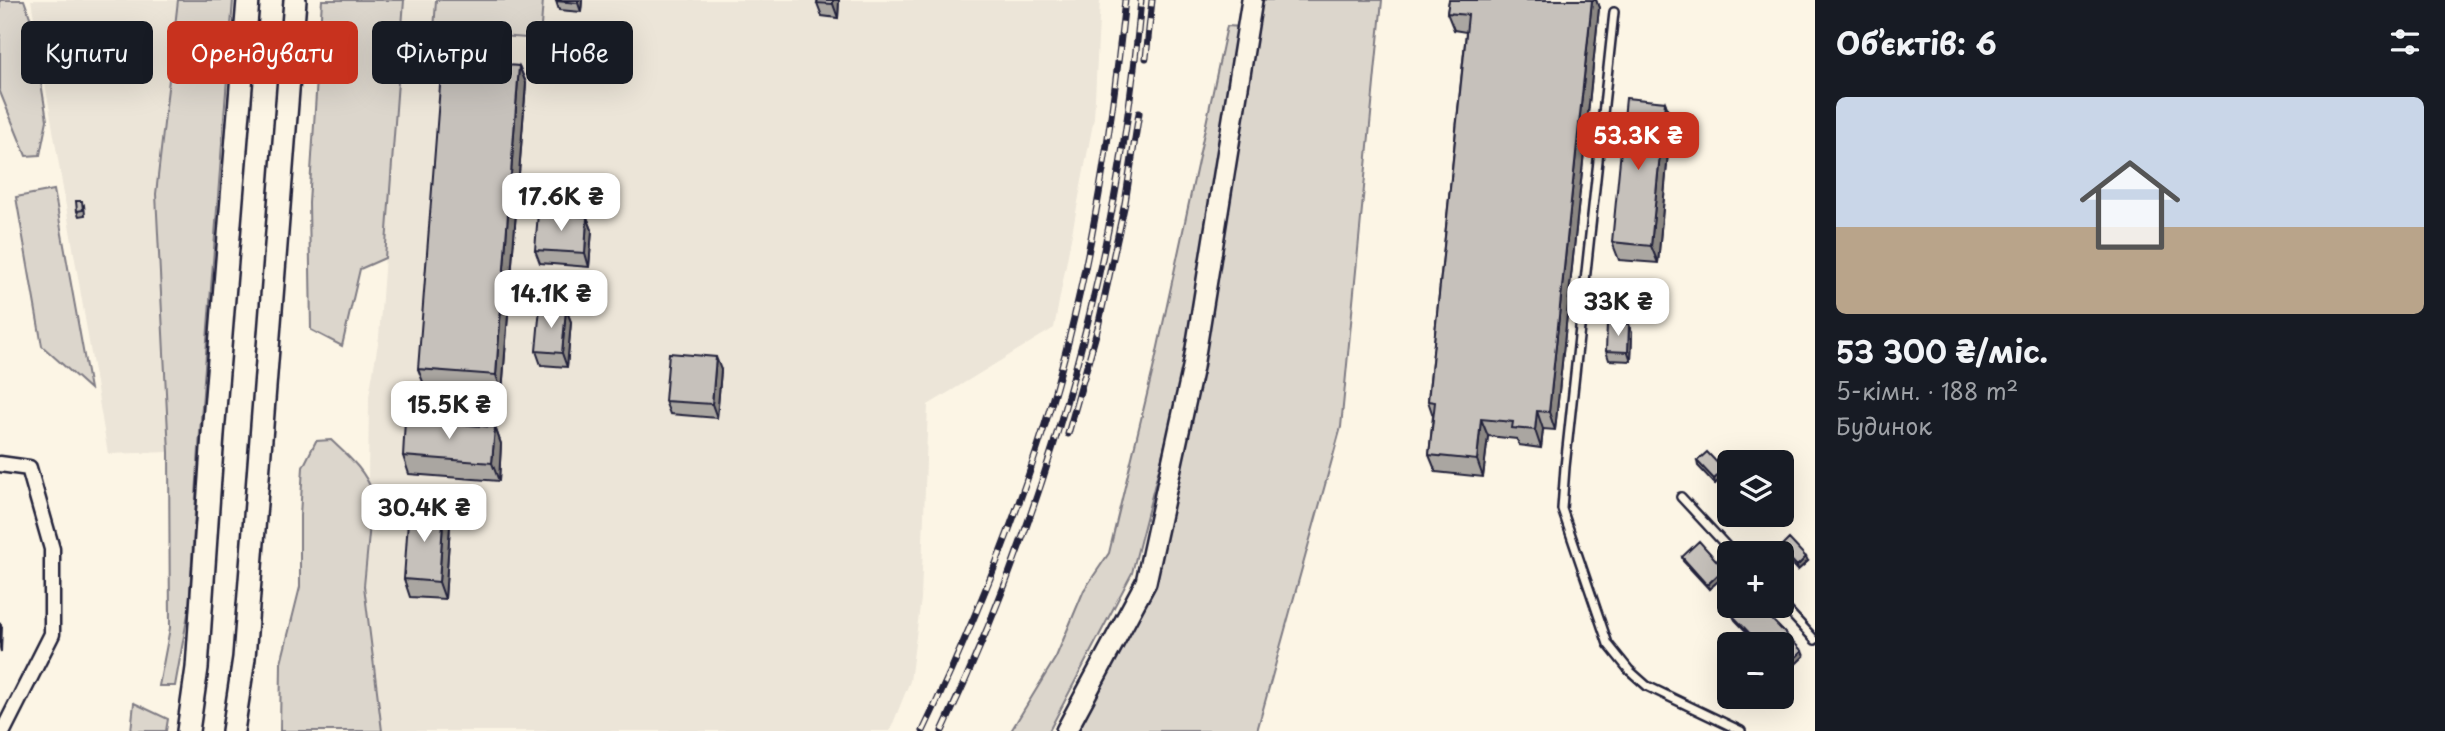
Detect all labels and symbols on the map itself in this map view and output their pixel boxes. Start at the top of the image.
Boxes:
pin: 53.3K ₴ [1573,113,1703,172]
pin: 17.6K ₴ [496,174,626,233]
pin: 14.1K ₴ [486,270,616,330]
pin: 33K ₴ [1569,278,1667,338]
pin: 15.5K ₴ [384,382,514,441]
pin: 30.4K ₴ [359,484,489,544]

